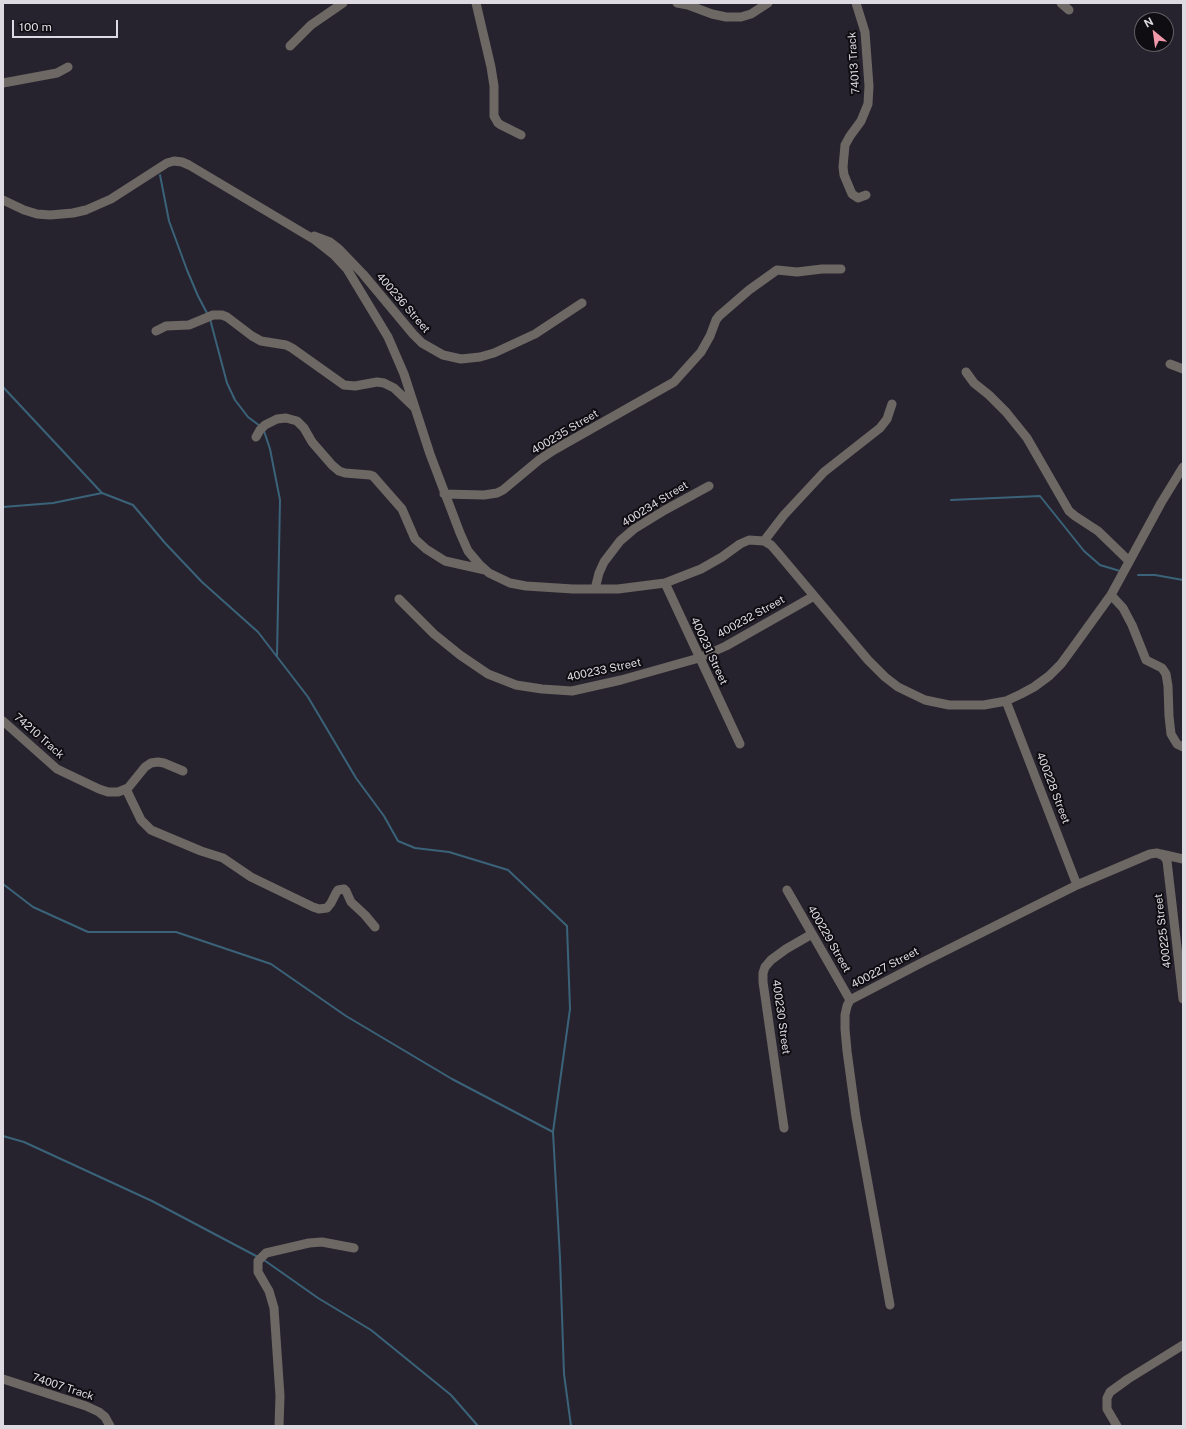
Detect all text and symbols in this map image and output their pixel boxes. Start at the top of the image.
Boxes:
scale bar [14,12,120,38]
north arrow [1134,12,1174,52]
text: N [1142,15,1155,30]
text: 100 m [19,20,52,34]
street label: 74013 Track [845,31,863,95]
street label: 400236 Street [373,270,433,336]
street label: 400235 Street [529,407,601,457]
street label: 400234 Street [619,478,691,530]
street label: 400232 Street [715,593,787,641]
street label: 400231 Street [688,615,730,687]
street label: 400233 Street [566,656,642,684]
street label: 74210 Track [11,711,67,761]
street label: 400228 Street [1033,750,1073,826]
street label: 400225 Street [1152,893,1174,969]
street label: 400229 Street [805,903,853,975]
street label: 400227 Street [849,945,921,991]
street label: 400230 Street [769,979,793,1055]
street label: 74007 Track [30,1371,96,1403]

